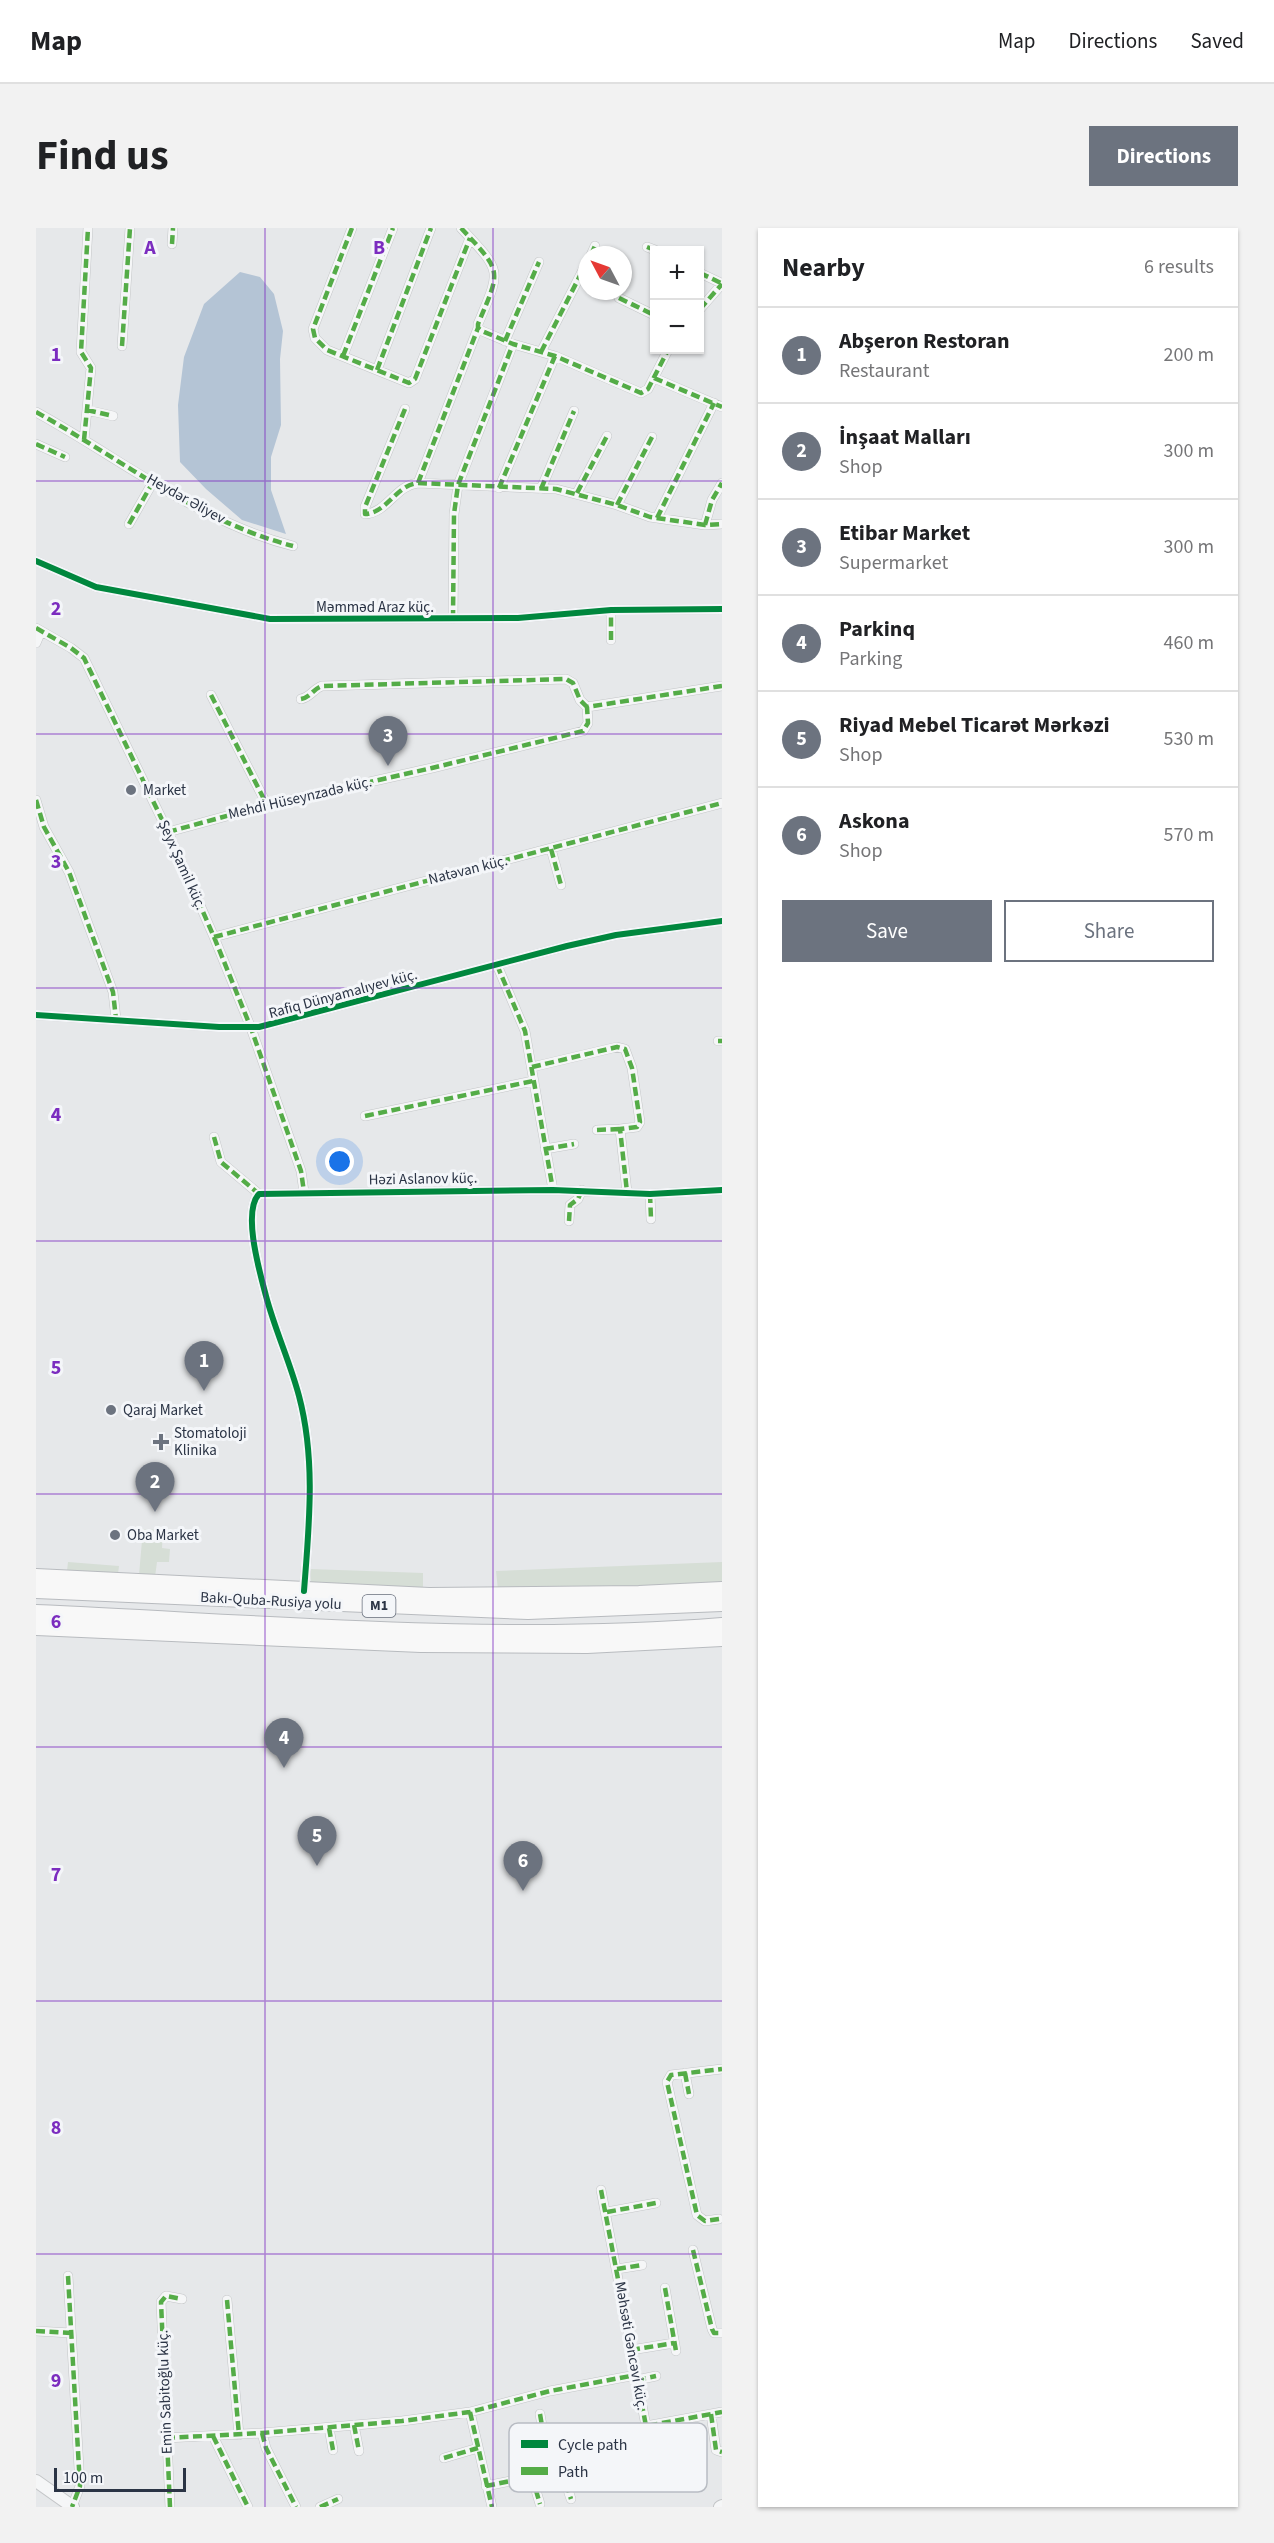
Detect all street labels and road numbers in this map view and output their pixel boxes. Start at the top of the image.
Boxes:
street label: Heydər Əliyev [143,469,229,529]
street label: Məmməd Araz küç. [316,597,434,618]
street label: Mehdi Hüseynzadə küç. [226,771,374,825]
street label: Şeyx Şamil küç. [153,817,211,913]
street label: Natəvan küç. [426,850,510,890]
street label: Rafiq Dünyamalıyev küç. [266,964,420,1024]
street label: Həzi Aslanov küç. [369,1168,477,1190]
street label: Bakı-Quba-Rusiya yolu [200,1587,342,1615]
road number: M1 [362,1595,396,1617]
street label: Məhsəti Gəncəvi küç. [609,2280,653,2412]
street label: Emin Sabitoğlu küç. [152,2330,178,2454]

